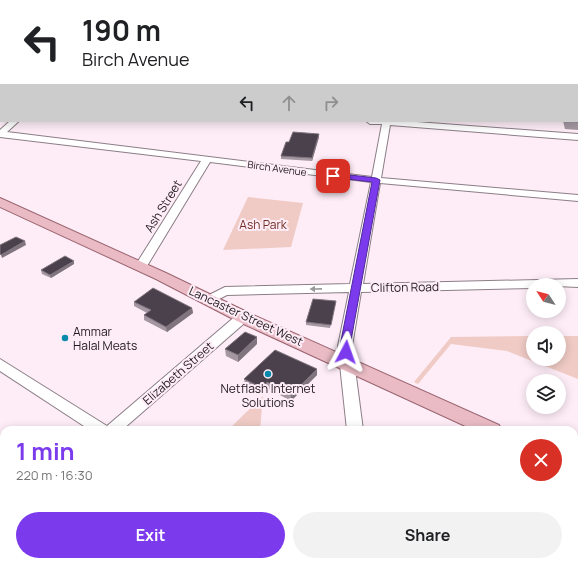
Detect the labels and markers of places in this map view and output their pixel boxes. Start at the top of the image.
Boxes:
pin [316,159,350,193]
place label: Ammar Halal Meats [73,323,137,354]
marker: Ammar Halal Meats [60,333,70,343]
marker: Netflash Internet Solutions [263,369,273,379]
place label: Netflash Internet Solutions [221,380,316,411]

